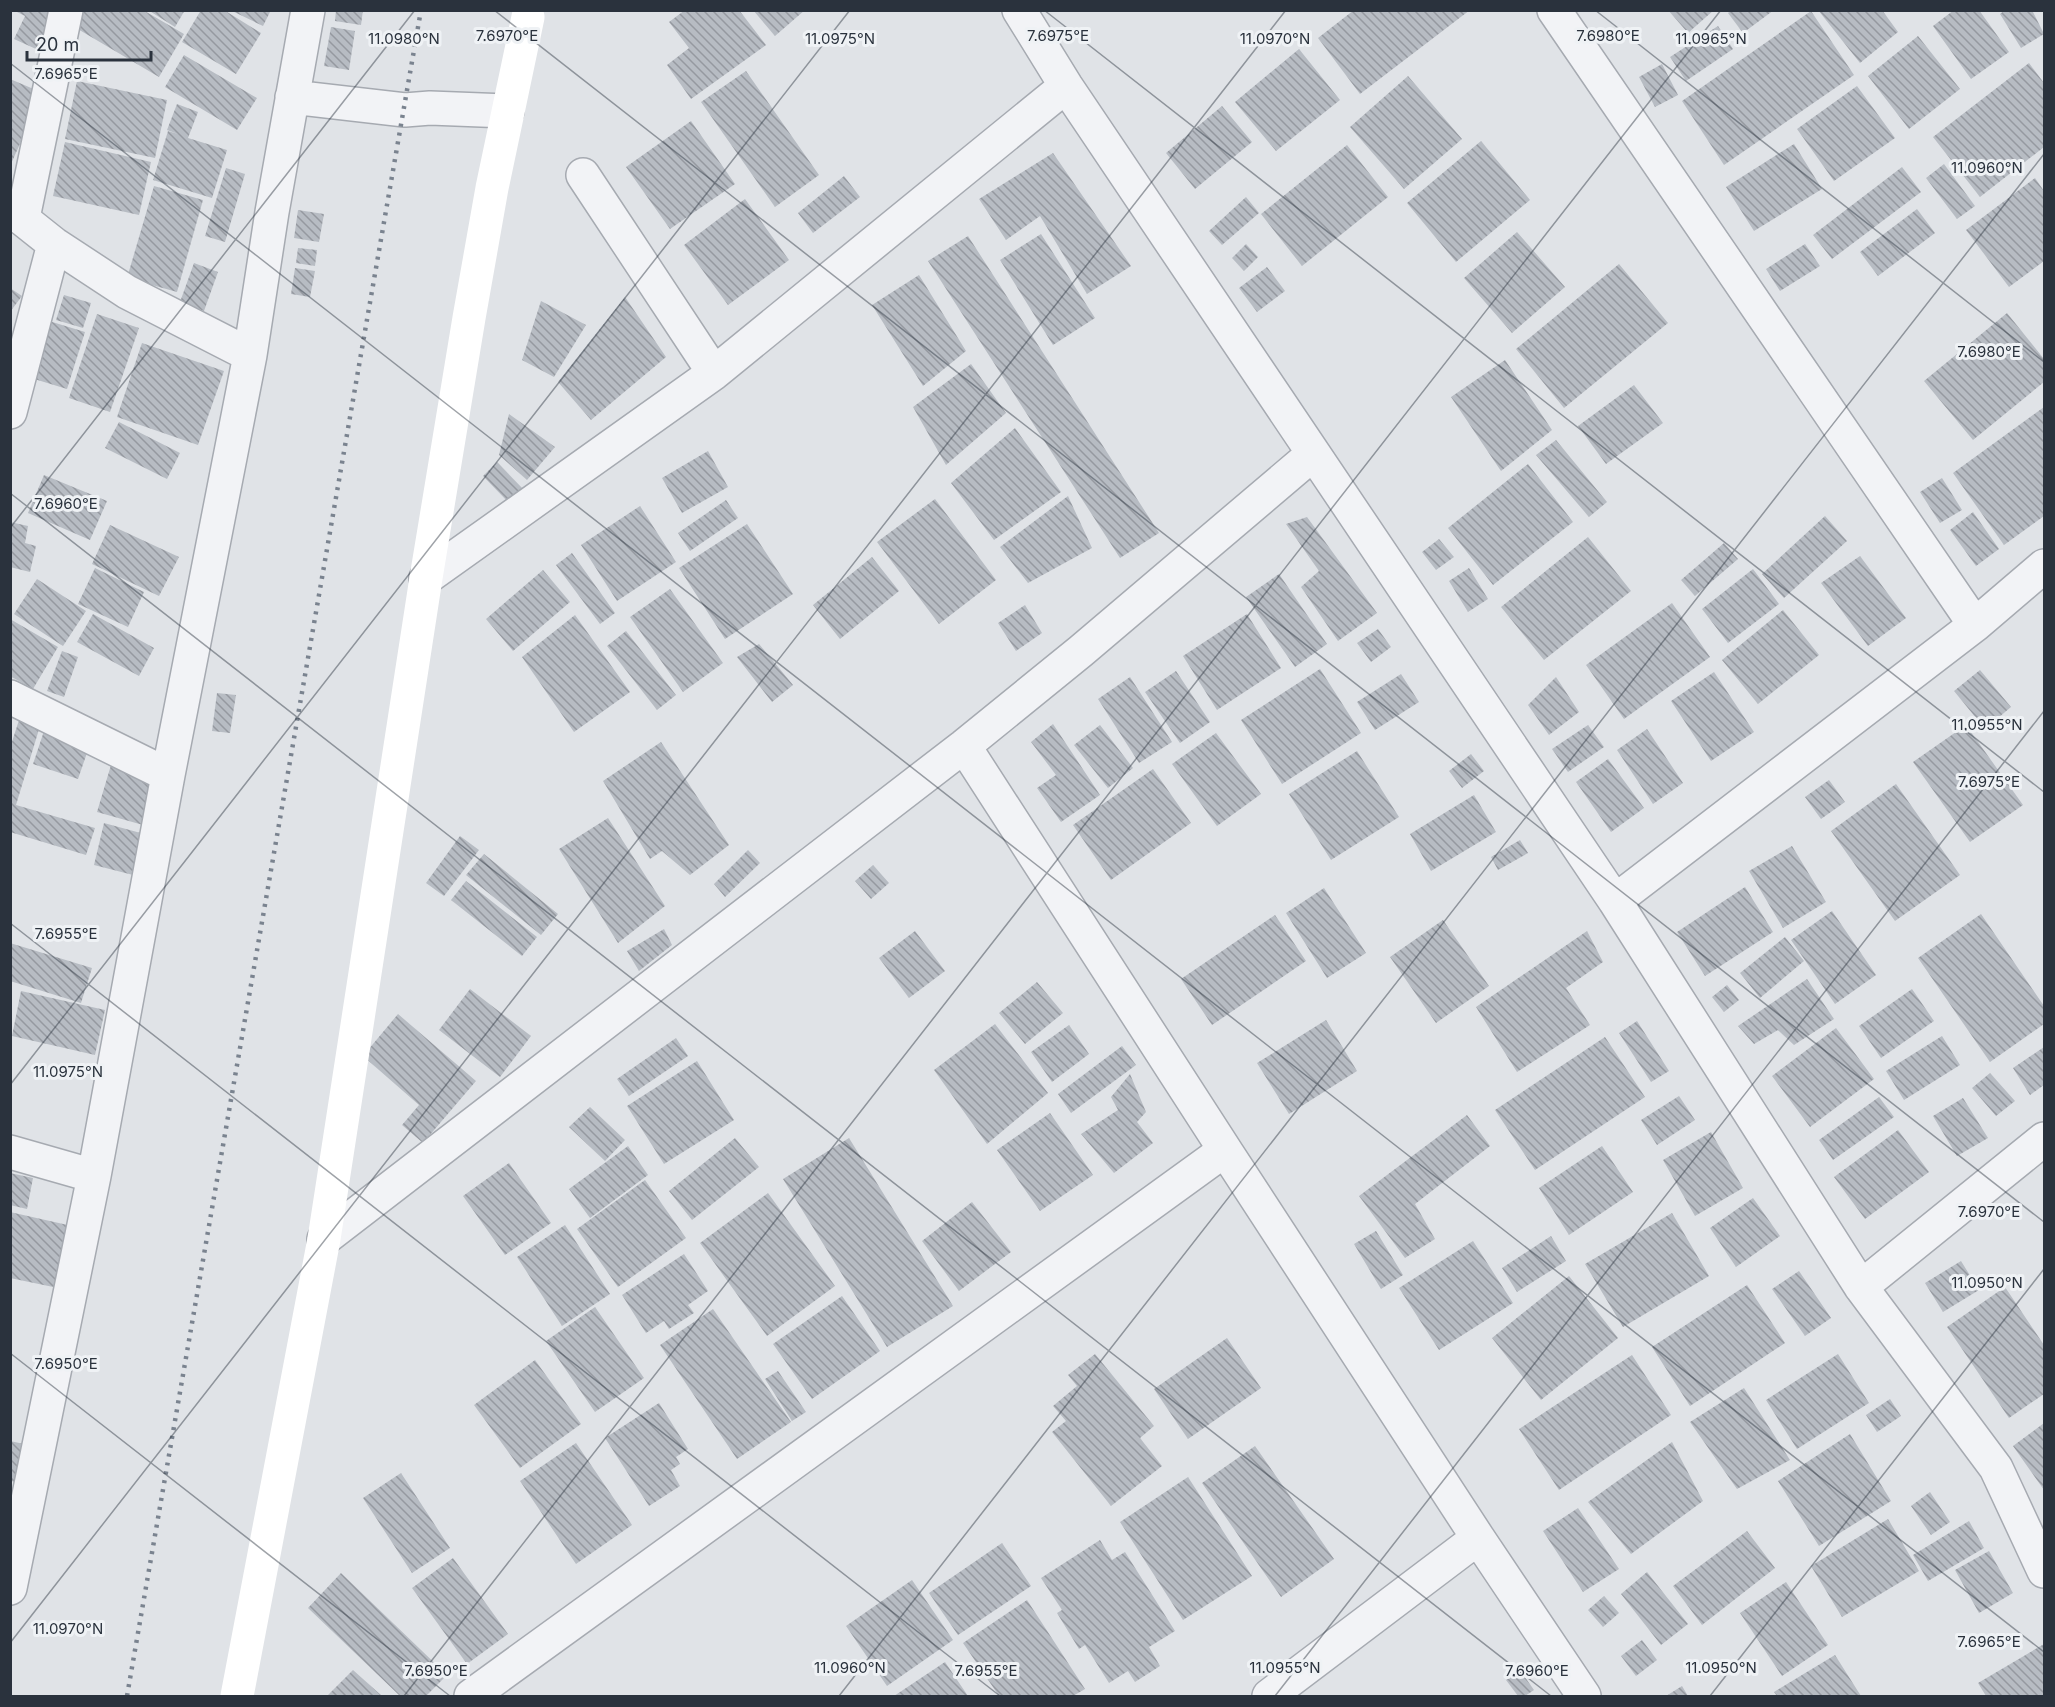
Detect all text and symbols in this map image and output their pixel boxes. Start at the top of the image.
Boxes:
scale bar [27,24,152,62]
text: 7.6970°E [476,26,538,45]
text: 7.6975°E [1027,26,1089,45]
text: 7.6980°E [1576,26,1640,45]
text: 11.0980°N [368,29,440,48]
text: 11.0975°N [805,29,875,48]
text: 11.0970°N [1240,29,1310,48]
text: 11.0965°N [1675,29,1747,48]
text: 20 m [36,34,79,55]
text: 7.6965°E [34,64,98,83]
text: 11.0960°N [1951,158,2023,177]
text: 7.6980°E [1957,342,2021,361]
text: 7.6960°E [34,494,98,513]
text: 11.0955°N [1951,715,2023,734]
text: 7.6975°E [1958,772,2020,791]
text: 7.6955°E [34,924,98,943]
text: 11.0975°N [33,1062,103,1081]
text: 7.6970°E [1958,1202,2020,1221]
text: 11.0950°N [1951,1273,2023,1292]
text: 7.6950°E [34,1354,98,1373]
text: 11.0970°N [33,1619,103,1638]
text: 7.6965°E [1957,1632,2021,1651]
text: 11.0960°N [814,1658,886,1677]
text: 11.0955°N [1249,1658,1321,1677]
text: 11.0950°N [1685,1658,1757,1677]
text: 7.6950°E [404,1661,468,1680]
text: 7.6955°E [954,1661,1018,1680]
text: 7.6960°E [1505,1661,1569,1680]

